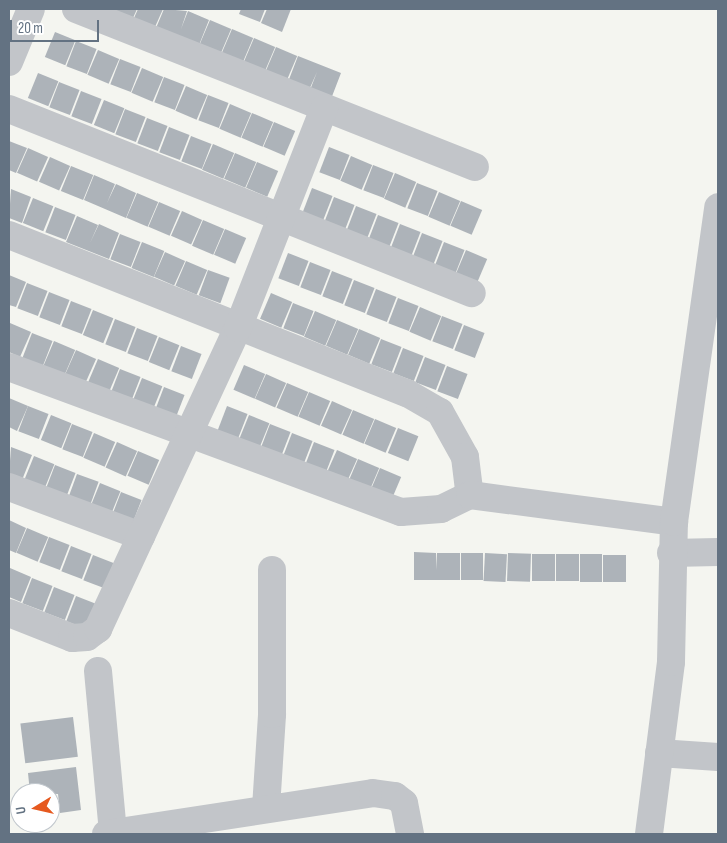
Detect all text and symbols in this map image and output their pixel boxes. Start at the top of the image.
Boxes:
scale bar [12,10,101,42]
text: 20 m [18,19,43,38]
north arrow [10,783,60,833]
text: U [12,805,30,815]

